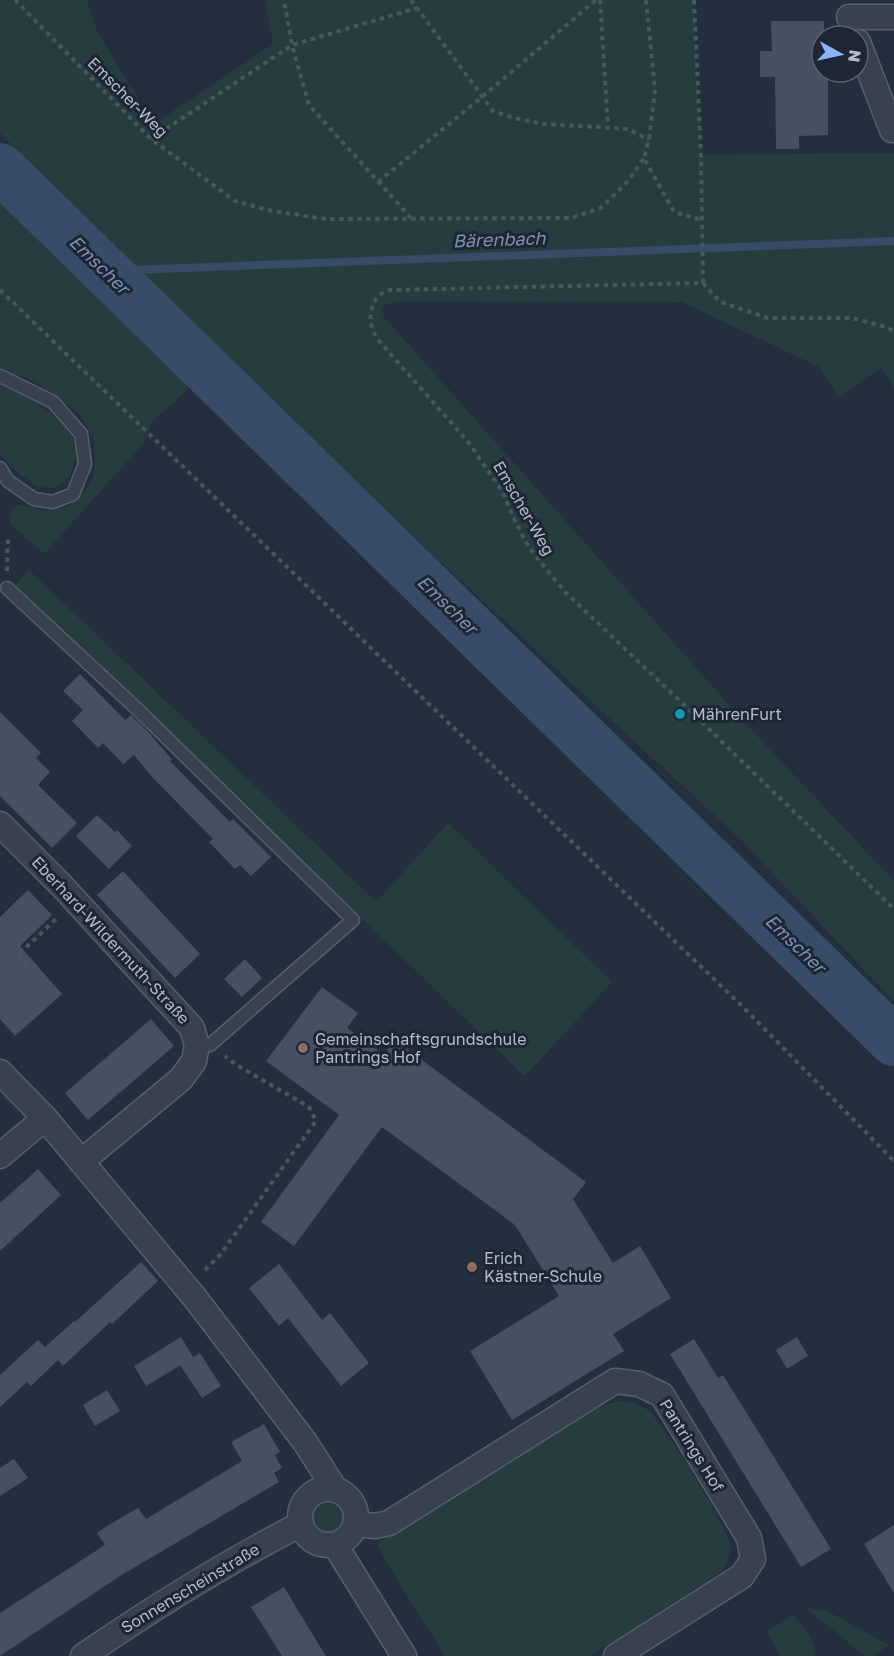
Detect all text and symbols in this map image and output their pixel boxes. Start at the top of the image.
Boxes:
north arrow [810,24,870,84]
text: N [844,49,866,64]
street label: Emscher-Weg [84,53,172,141]
water label: Bärenbach [452,226,547,252]
water label: Emscher [65,230,136,300]
street label: Emscher-Weg [489,457,559,559]
water label: Emscher [413,570,484,640]
place label: MährenFurt [692,704,782,724]
marker: MährenFurt [673,707,687,721]
street label: Eberhard-Wildermuth-Straße [28,852,194,1028]
water label: Emscher [761,909,832,979]
place label: Gemeinschaftsgrundschule Pantrings Hof [315,1029,527,1067]
marker: Gemeinschaftsgrundschule Pantrings Hof [296,1041,310,1055]
place label: Erich Kästner-Schule [484,1248,602,1286]
marker: Erich Kästner-Schule [465,1260,479,1274]
street label: Pantrings Hof [656,1395,729,1495]
street label: Sonnenscheinstraße [117,1539,263,1637]

